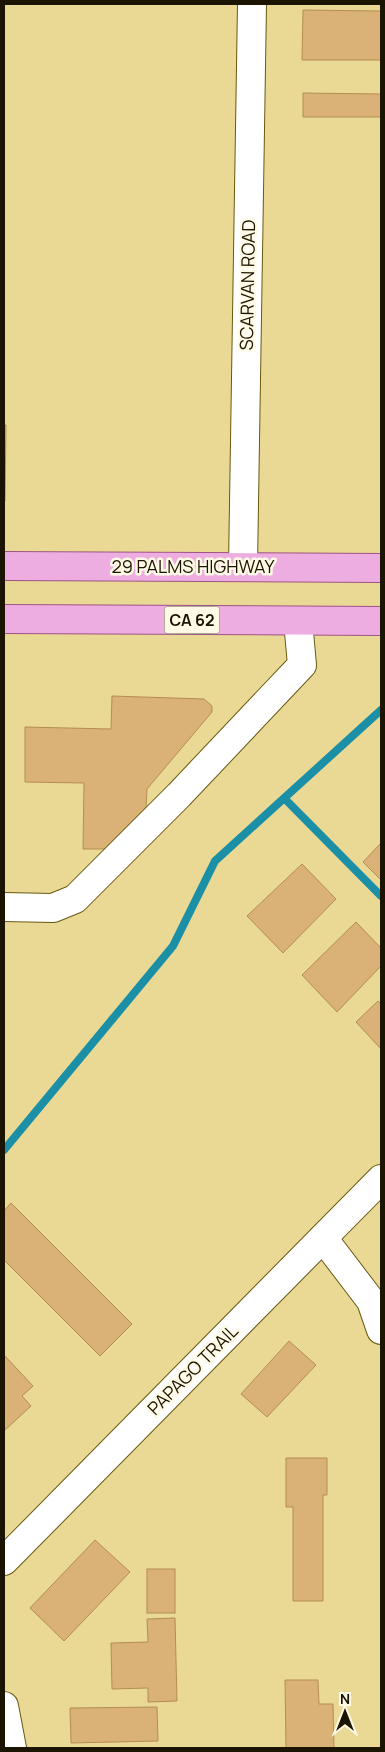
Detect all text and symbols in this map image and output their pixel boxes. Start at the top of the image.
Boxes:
street label: SCARVAN ROAD [234,219,260,351]
street label: 29 PALMS HIGHWAY [112,554,275,578]
road number: CA 62 [164,606,220,634]
street label: PAPAGO TRAIL [142,1319,243,1420]
north arrow [320,1687,370,1737]
text: N [340,1689,350,1708]

